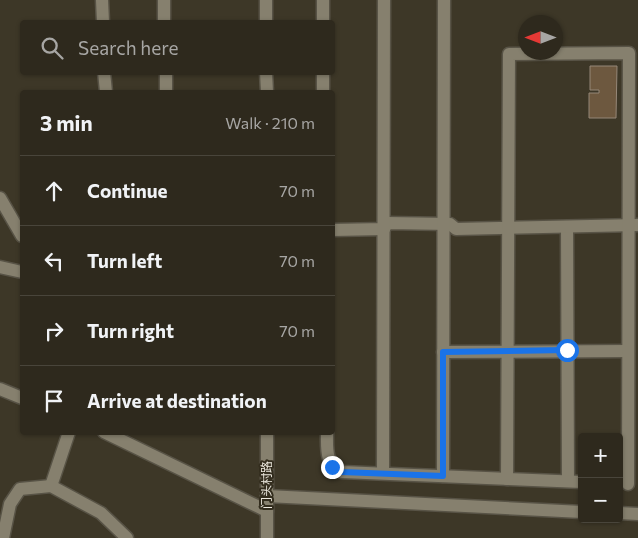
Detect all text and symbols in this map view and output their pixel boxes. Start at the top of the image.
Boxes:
north arrow [518,15,563,60]
search box [20,20,335,75]
icon: search [38,34,66,62]
text: Search here [78,36,178,59]
text: 3 min [40,110,93,135]
text: Walk · 210 m [225,113,315,132]
icon: ahead [40,177,68,205]
text: Continue [87,179,167,202]
text: 70 m [279,181,315,200]
icon: left [40,247,68,275]
text: Turn left [87,249,162,272]
text: 70 m [279,251,315,270]
icon: right [40,317,68,345]
text: Turn right [87,319,174,342]
text: 70 m [279,321,315,340]
route start [556,339,579,362]
icon: arrive [40,387,68,415]
text: Arrive at destination [87,389,267,412]
map controls [578,433,623,523]
button: + [578,433,623,478]
route end [321,456,344,479]
street label: 门头村路 [259,461,273,509]
button: − [578,478,623,523]

